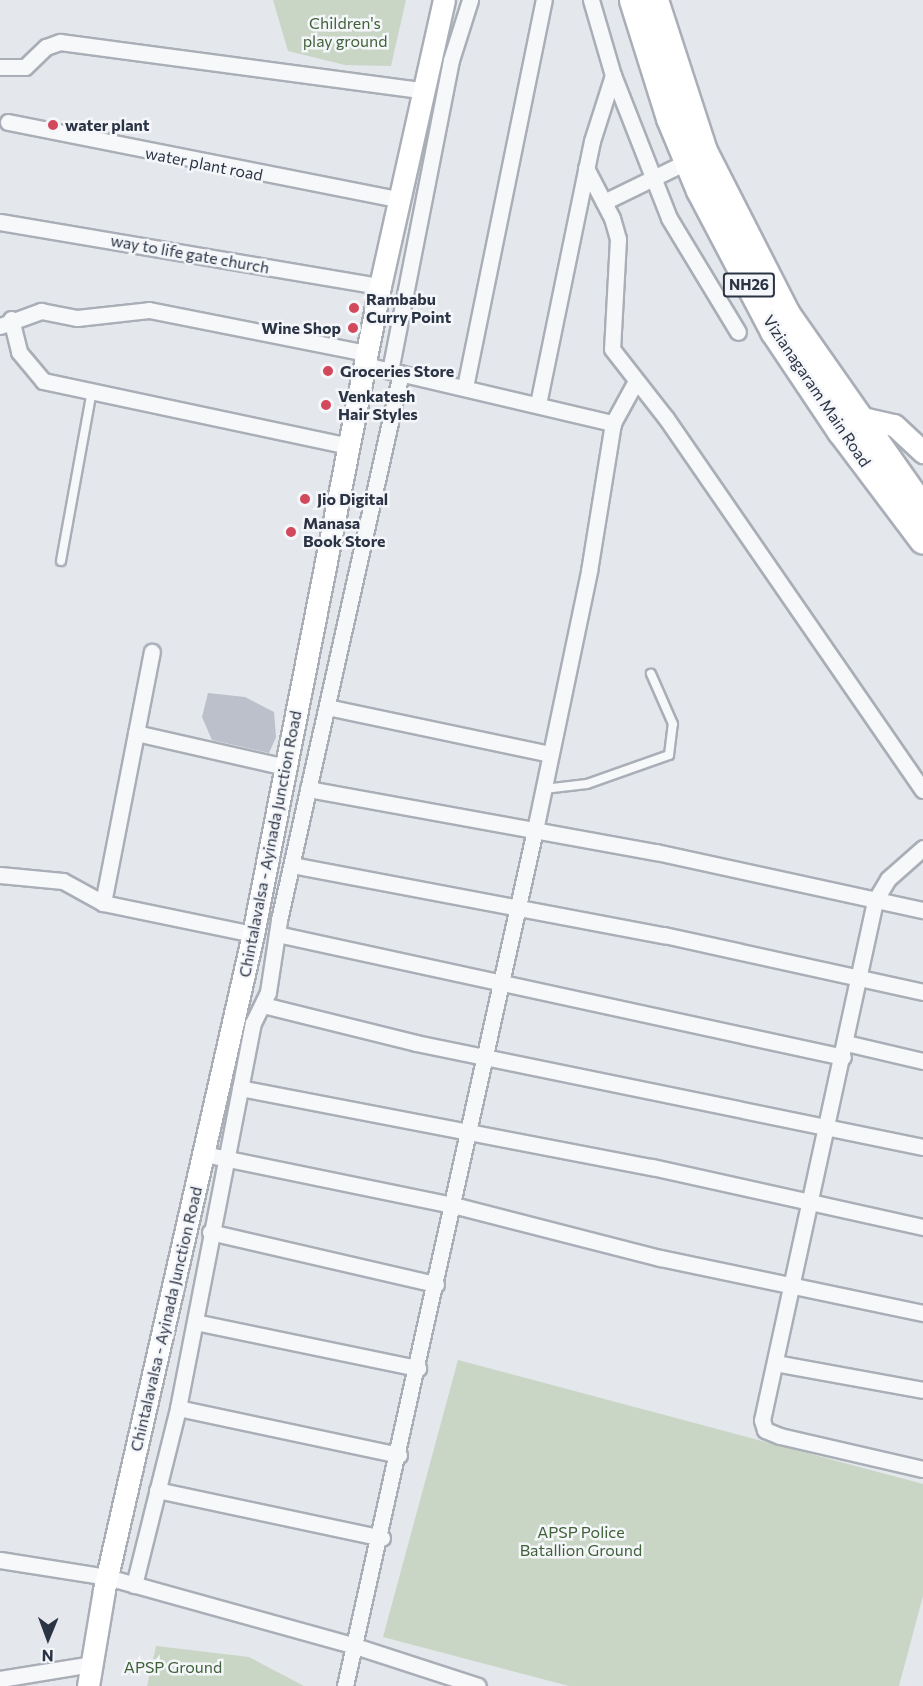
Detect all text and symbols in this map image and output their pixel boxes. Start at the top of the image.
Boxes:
park label: Children's play ground [303,13,387,51]
place label: water plant [65,115,150,135]
marker: water plant [46,118,60,132]
street label: water plant road [144,143,264,185]
street label: way to life gate church [109,231,271,277]
road number: NH26 [722,273,776,297]
place label: Rambabu Curry Point [366,289,451,327]
marker: Rambabu Curry Point [347,301,361,315]
street label: Vizianagaram Main Road [759,311,875,471]
place label: Wine Shop [261,318,341,338]
marker: Wine Shop [346,321,360,335]
place label: Groceries Store [340,361,454,381]
marker: Groceries Store [321,364,335,378]
place label: Venkatesh Hair Styles [338,386,418,424]
marker: Venkatesh Hair Styles [319,398,333,412]
place label: Jio Digital [317,489,388,509]
marker: Jio Digital [298,492,312,506]
place label: Manasa Book Store [303,513,385,551]
marker: Manasa Book Store [284,525,298,539]
street label: Chintalavalsa - Ayinada Junction Road [235,709,305,979]
street label: Chintalavalsa - Ayinada Junction Road [126,1185,206,1453]
park label: APSP Police Batallion Ground [520,1522,642,1560]
north arrow [18,1608,78,1668]
text: N [42,1647,54,1666]
park label: APSP Ground [124,1657,222,1677]

